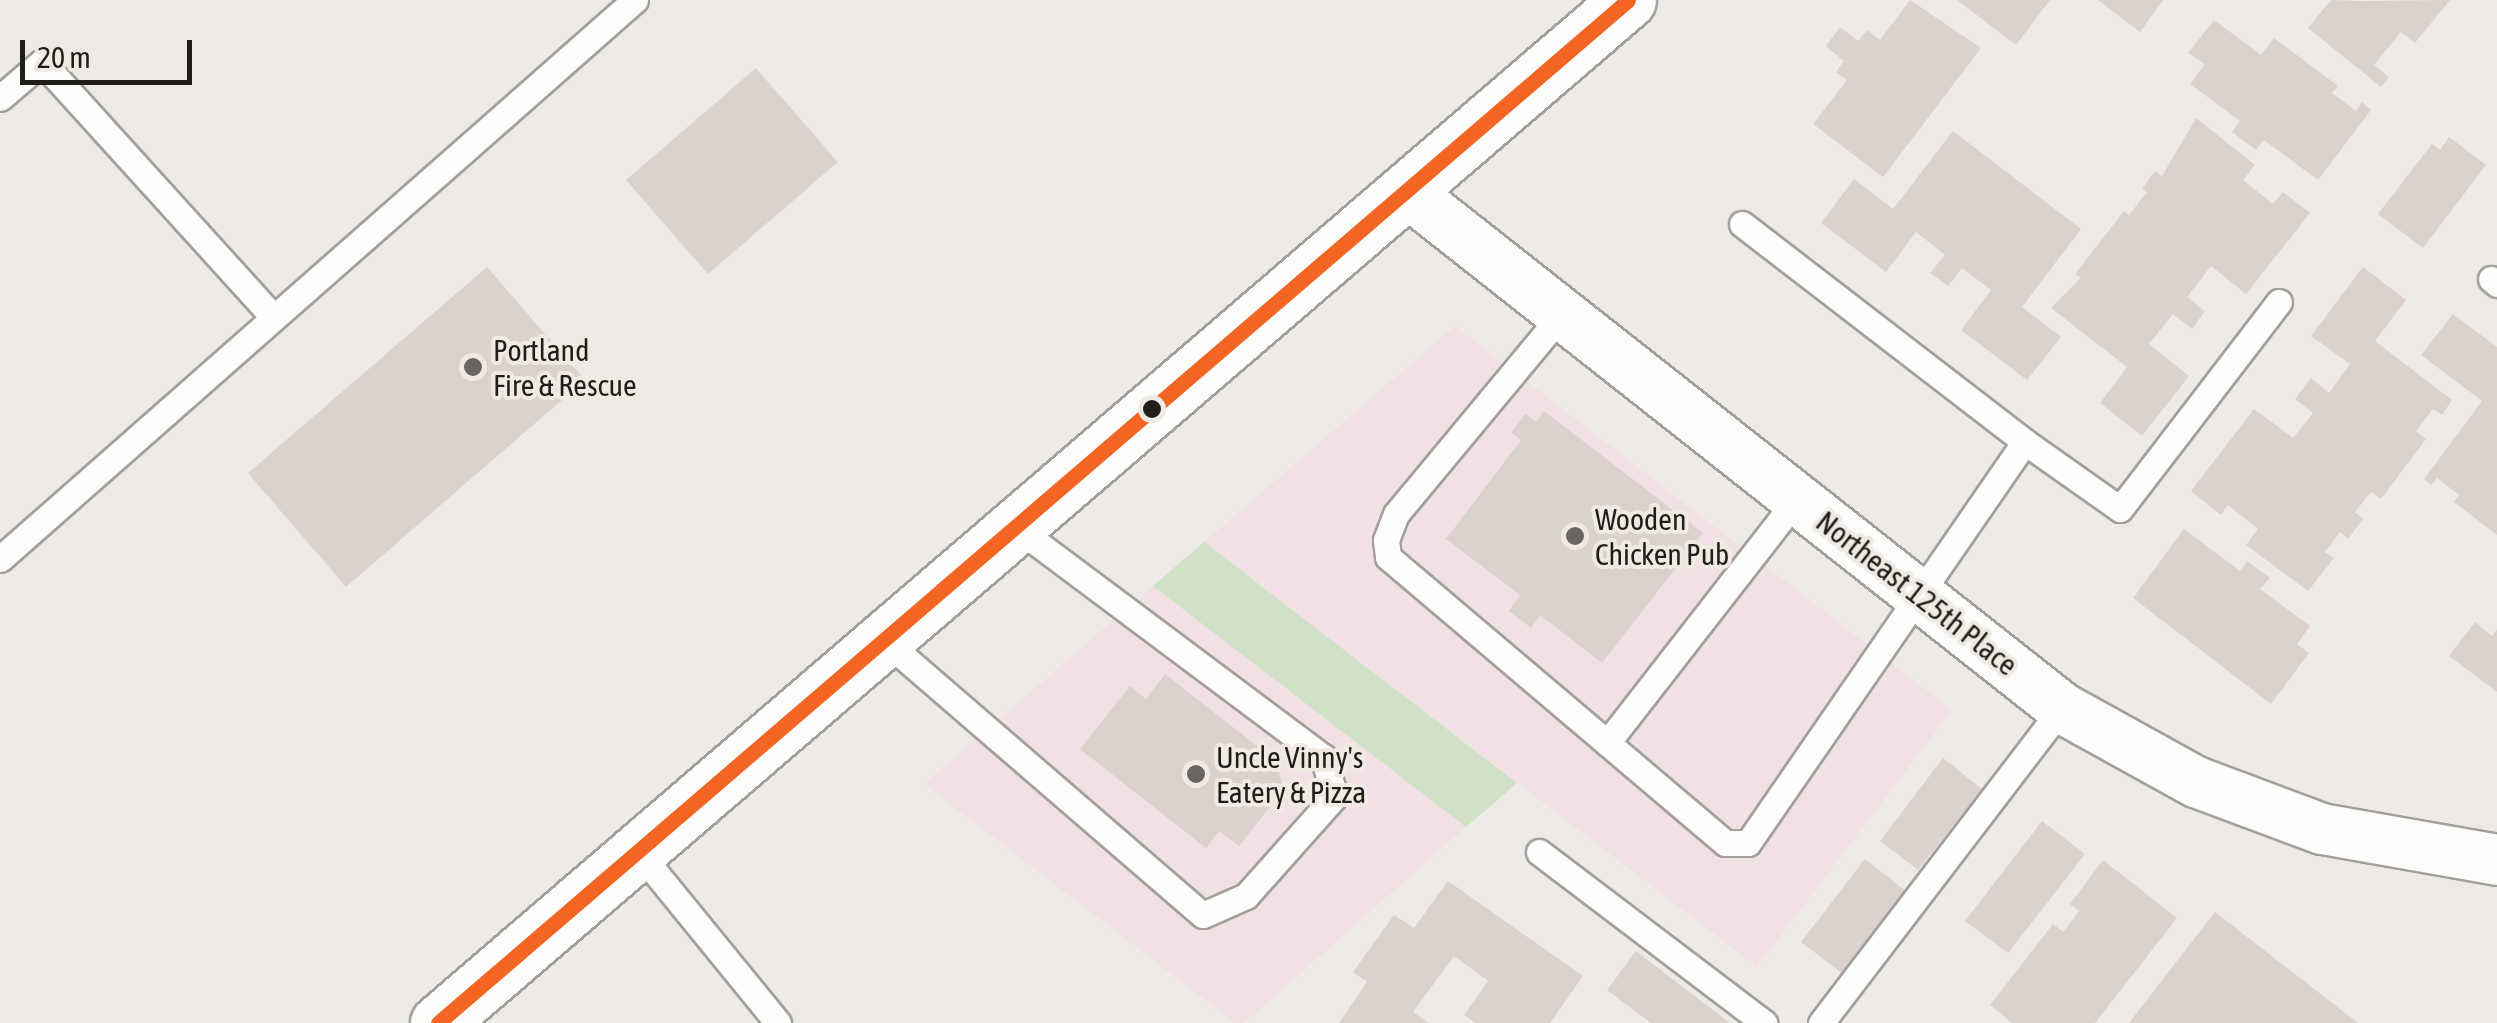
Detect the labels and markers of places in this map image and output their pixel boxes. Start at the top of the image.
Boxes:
place label: Portland Fire & Rescue [493,332,637,402]
marker: Portland Fire & Rescue [462,356,484,378]
unlabelled marker [1142,399,1162,419]
place label: Wooden Chicken Pub [1595,501,1729,572]
marker: Wooden Chicken Pub [1564,525,1586,547]
place label: Uncle Vinny's Eatery & Pizza [1216,739,1366,810]
marker: Uncle Vinny's Eatery & Pizza [1185,763,1207,785]

